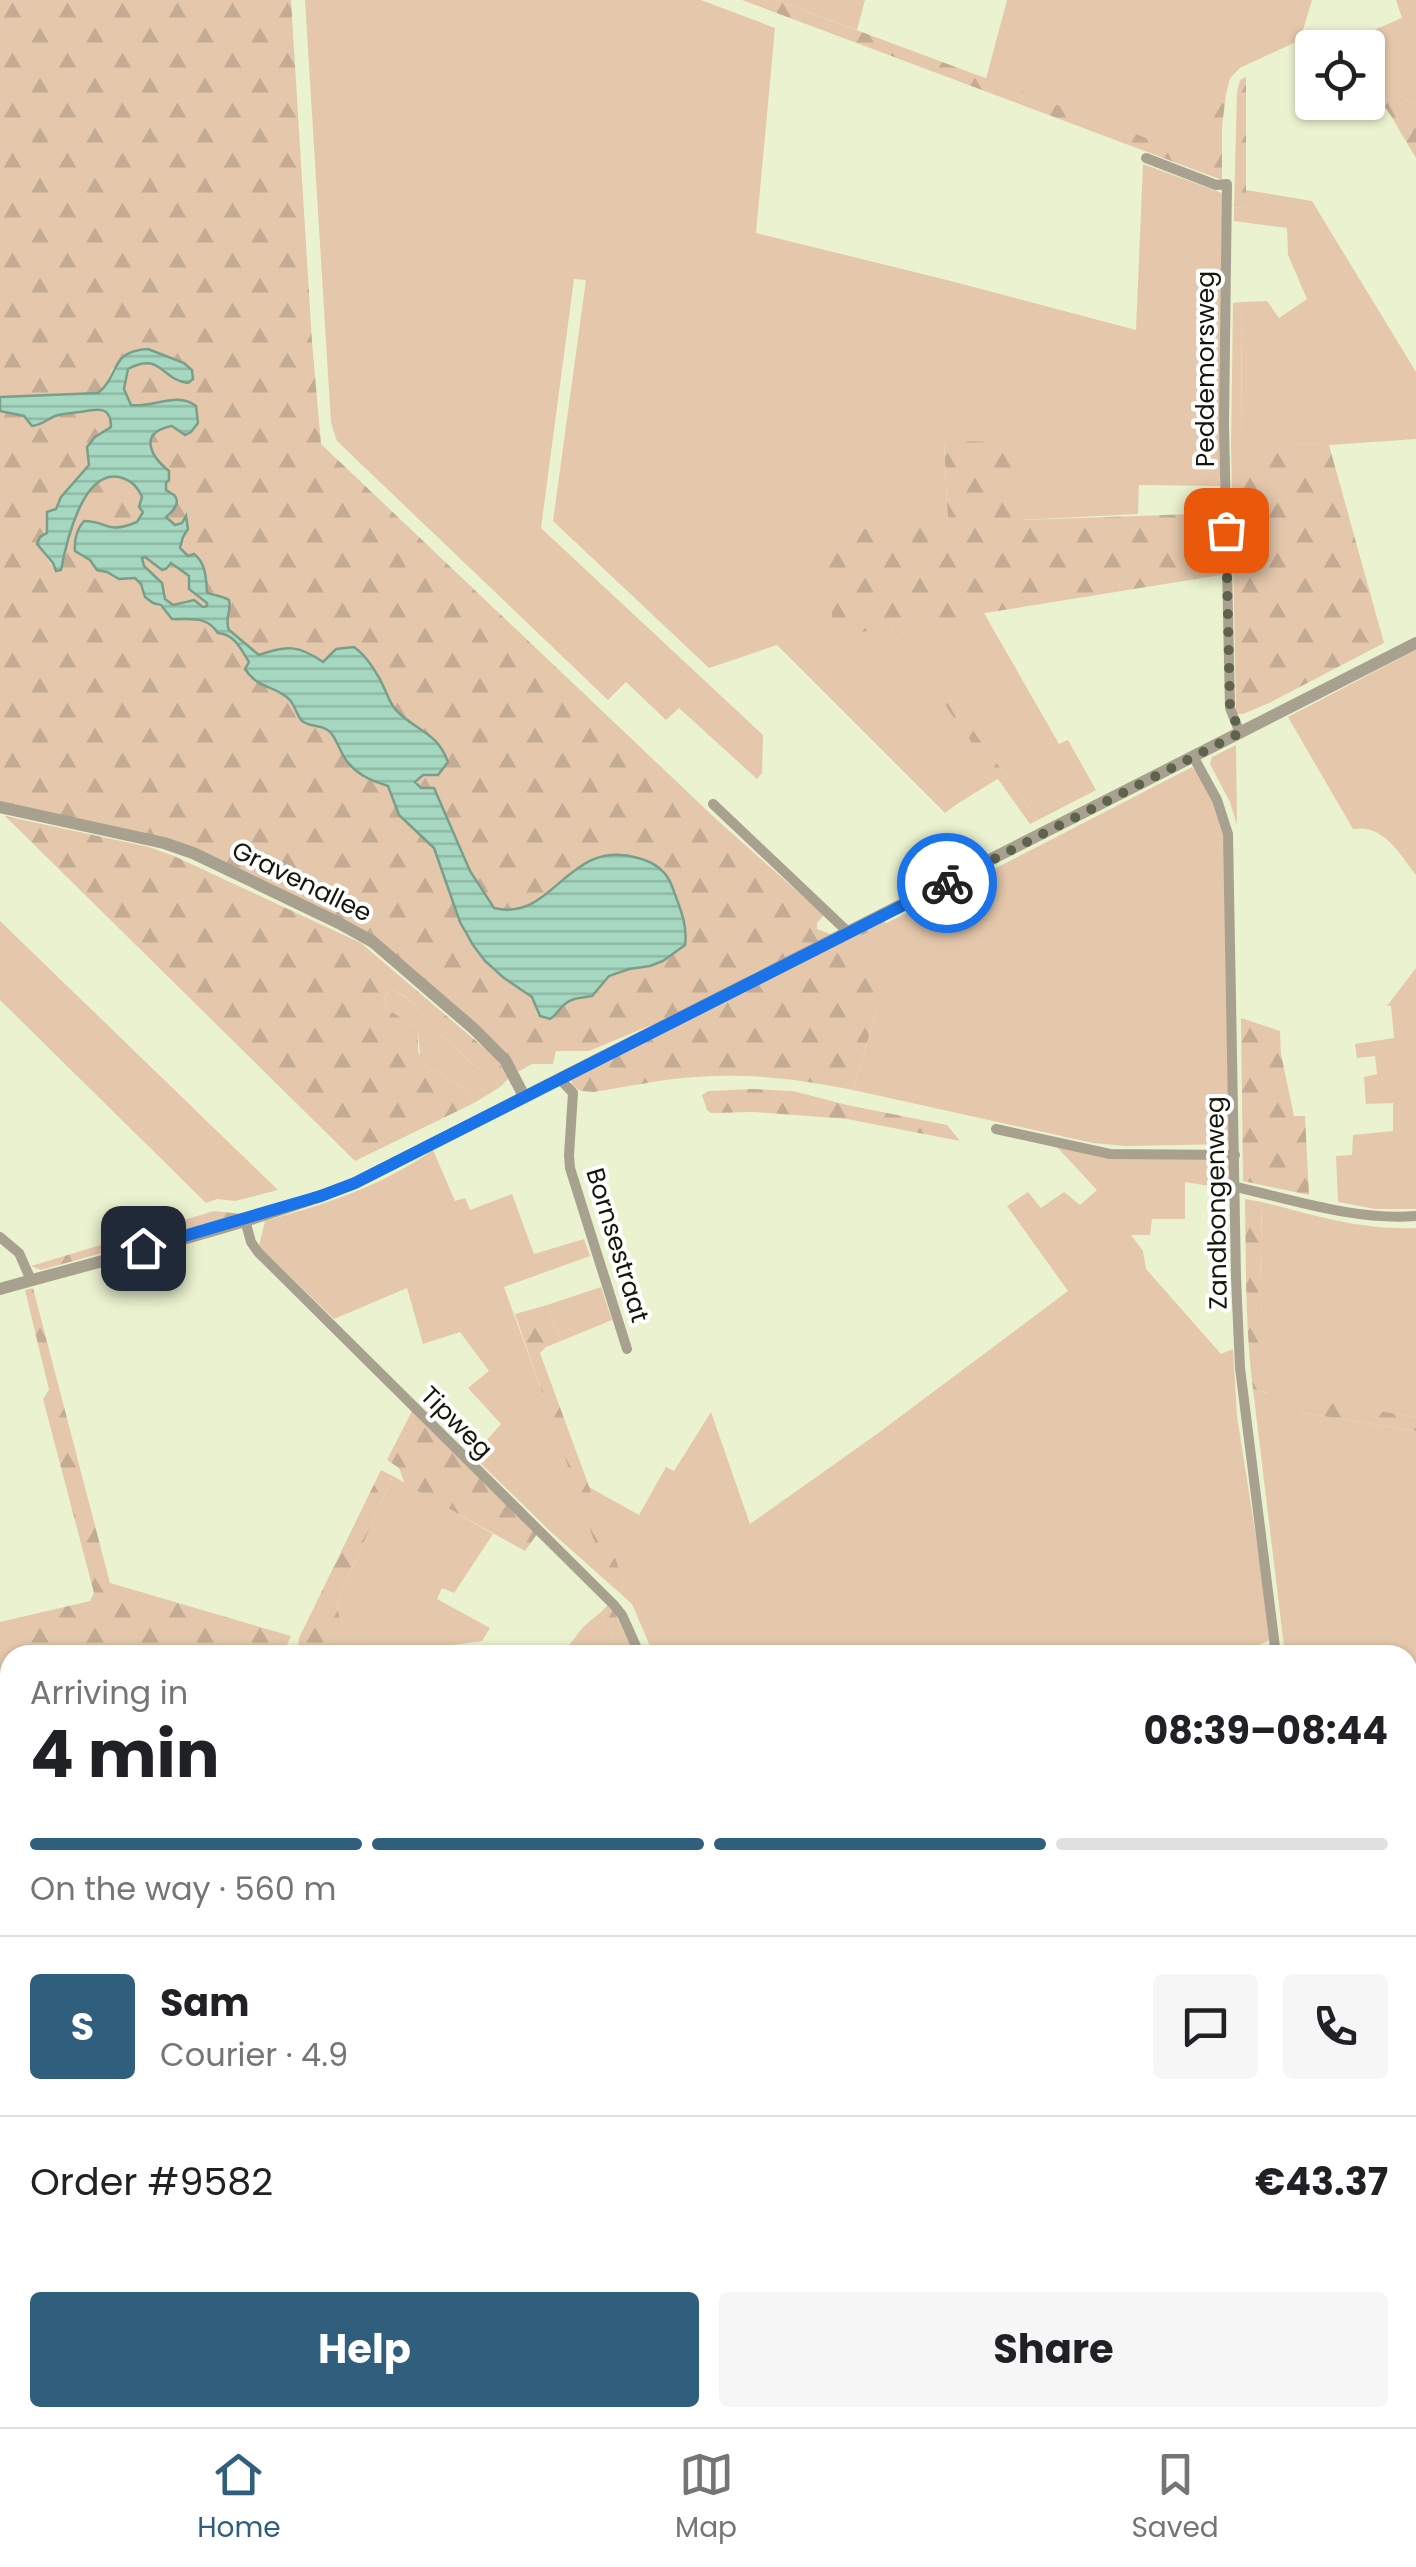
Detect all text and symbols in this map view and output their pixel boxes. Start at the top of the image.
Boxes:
map controls [1295,30,1385,120]
button: locate [1295,30,1385,120]
street label: Peddemorsweg [1188,271,1223,467]
pin [1184,488,1269,573]
icon: bag [1199,503,1254,558]
street label: Gravenallee [226,833,377,930]
courier [897,833,997,933]
icon: bike [920,856,975,911]
street label: Zandbongenweg [1197,1096,1236,1310]
street label: Bornsestraat [577,1164,658,1327]
pin [101,1206,186,1291]
icon: home [116,1221,171,1276]
street label: Tipweg [413,1378,501,1466]
text: Arriving in [30,1670,188,1715]
text: 08:39–08:44 [1143,1704,1388,1757]
text: 4 min [30,1709,220,1800]
text: On the way · 560 m [30,1866,336,1911]
button: chat [1153,1974,1258,2079]
button: phone [1283,1974,1388,2079]
text: Sam [160,1976,249,2029]
text: S [71,2000,94,2053]
text: Courier · 4.9 [160,2032,348,2077]
text: Order #9582 [30,2155,273,2208]
text: €43.37 [1255,2155,1388,2208]
button: Help [30,2292,699,2407]
button: Share [719,2292,1388,2407]
tab: Home [197,2447,281,2549]
tab: Map [675,2447,737,2549]
tab: Saved [1131,2447,1219,2549]

